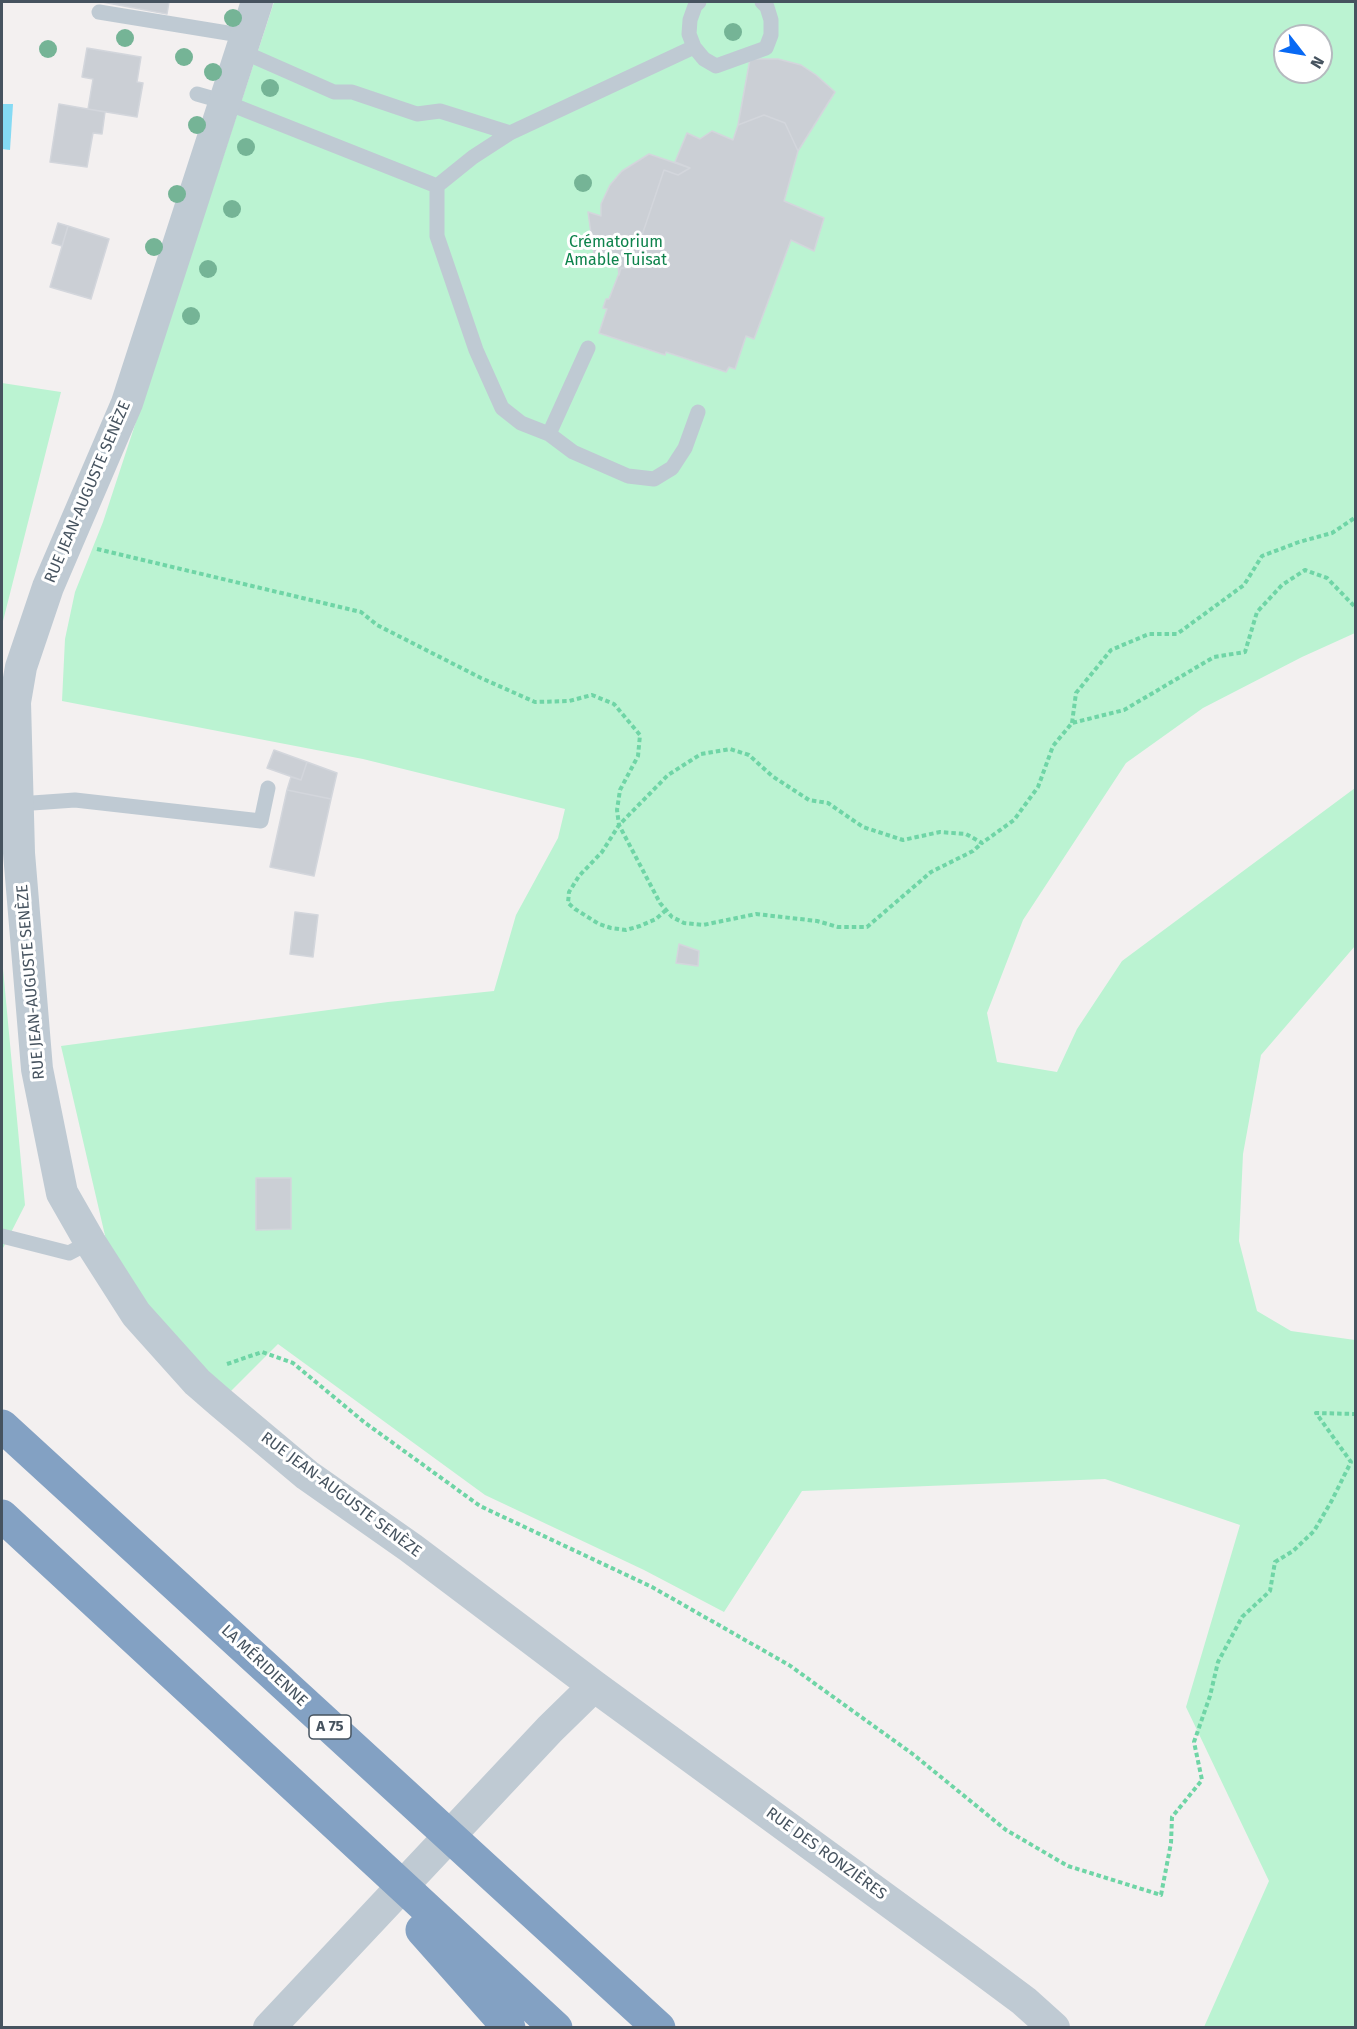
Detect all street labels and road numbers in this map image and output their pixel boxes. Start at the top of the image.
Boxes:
street label: RUE JEAN-AUGUSTE SENÈZE [41,398,135,586]
street label: RUE JEAN-AUGUSTE SENÈZE [13,884,49,1080]
street label: RUE JEAN-AUGUSTE SENÈZE [257,1428,425,1562]
street label: LA MÉRIDIENNE [217,1621,311,1711]
road number: A 75 [309,1715,351,1739]
street label: RUE DES RONZIÈRES [762,1804,890,1904]

